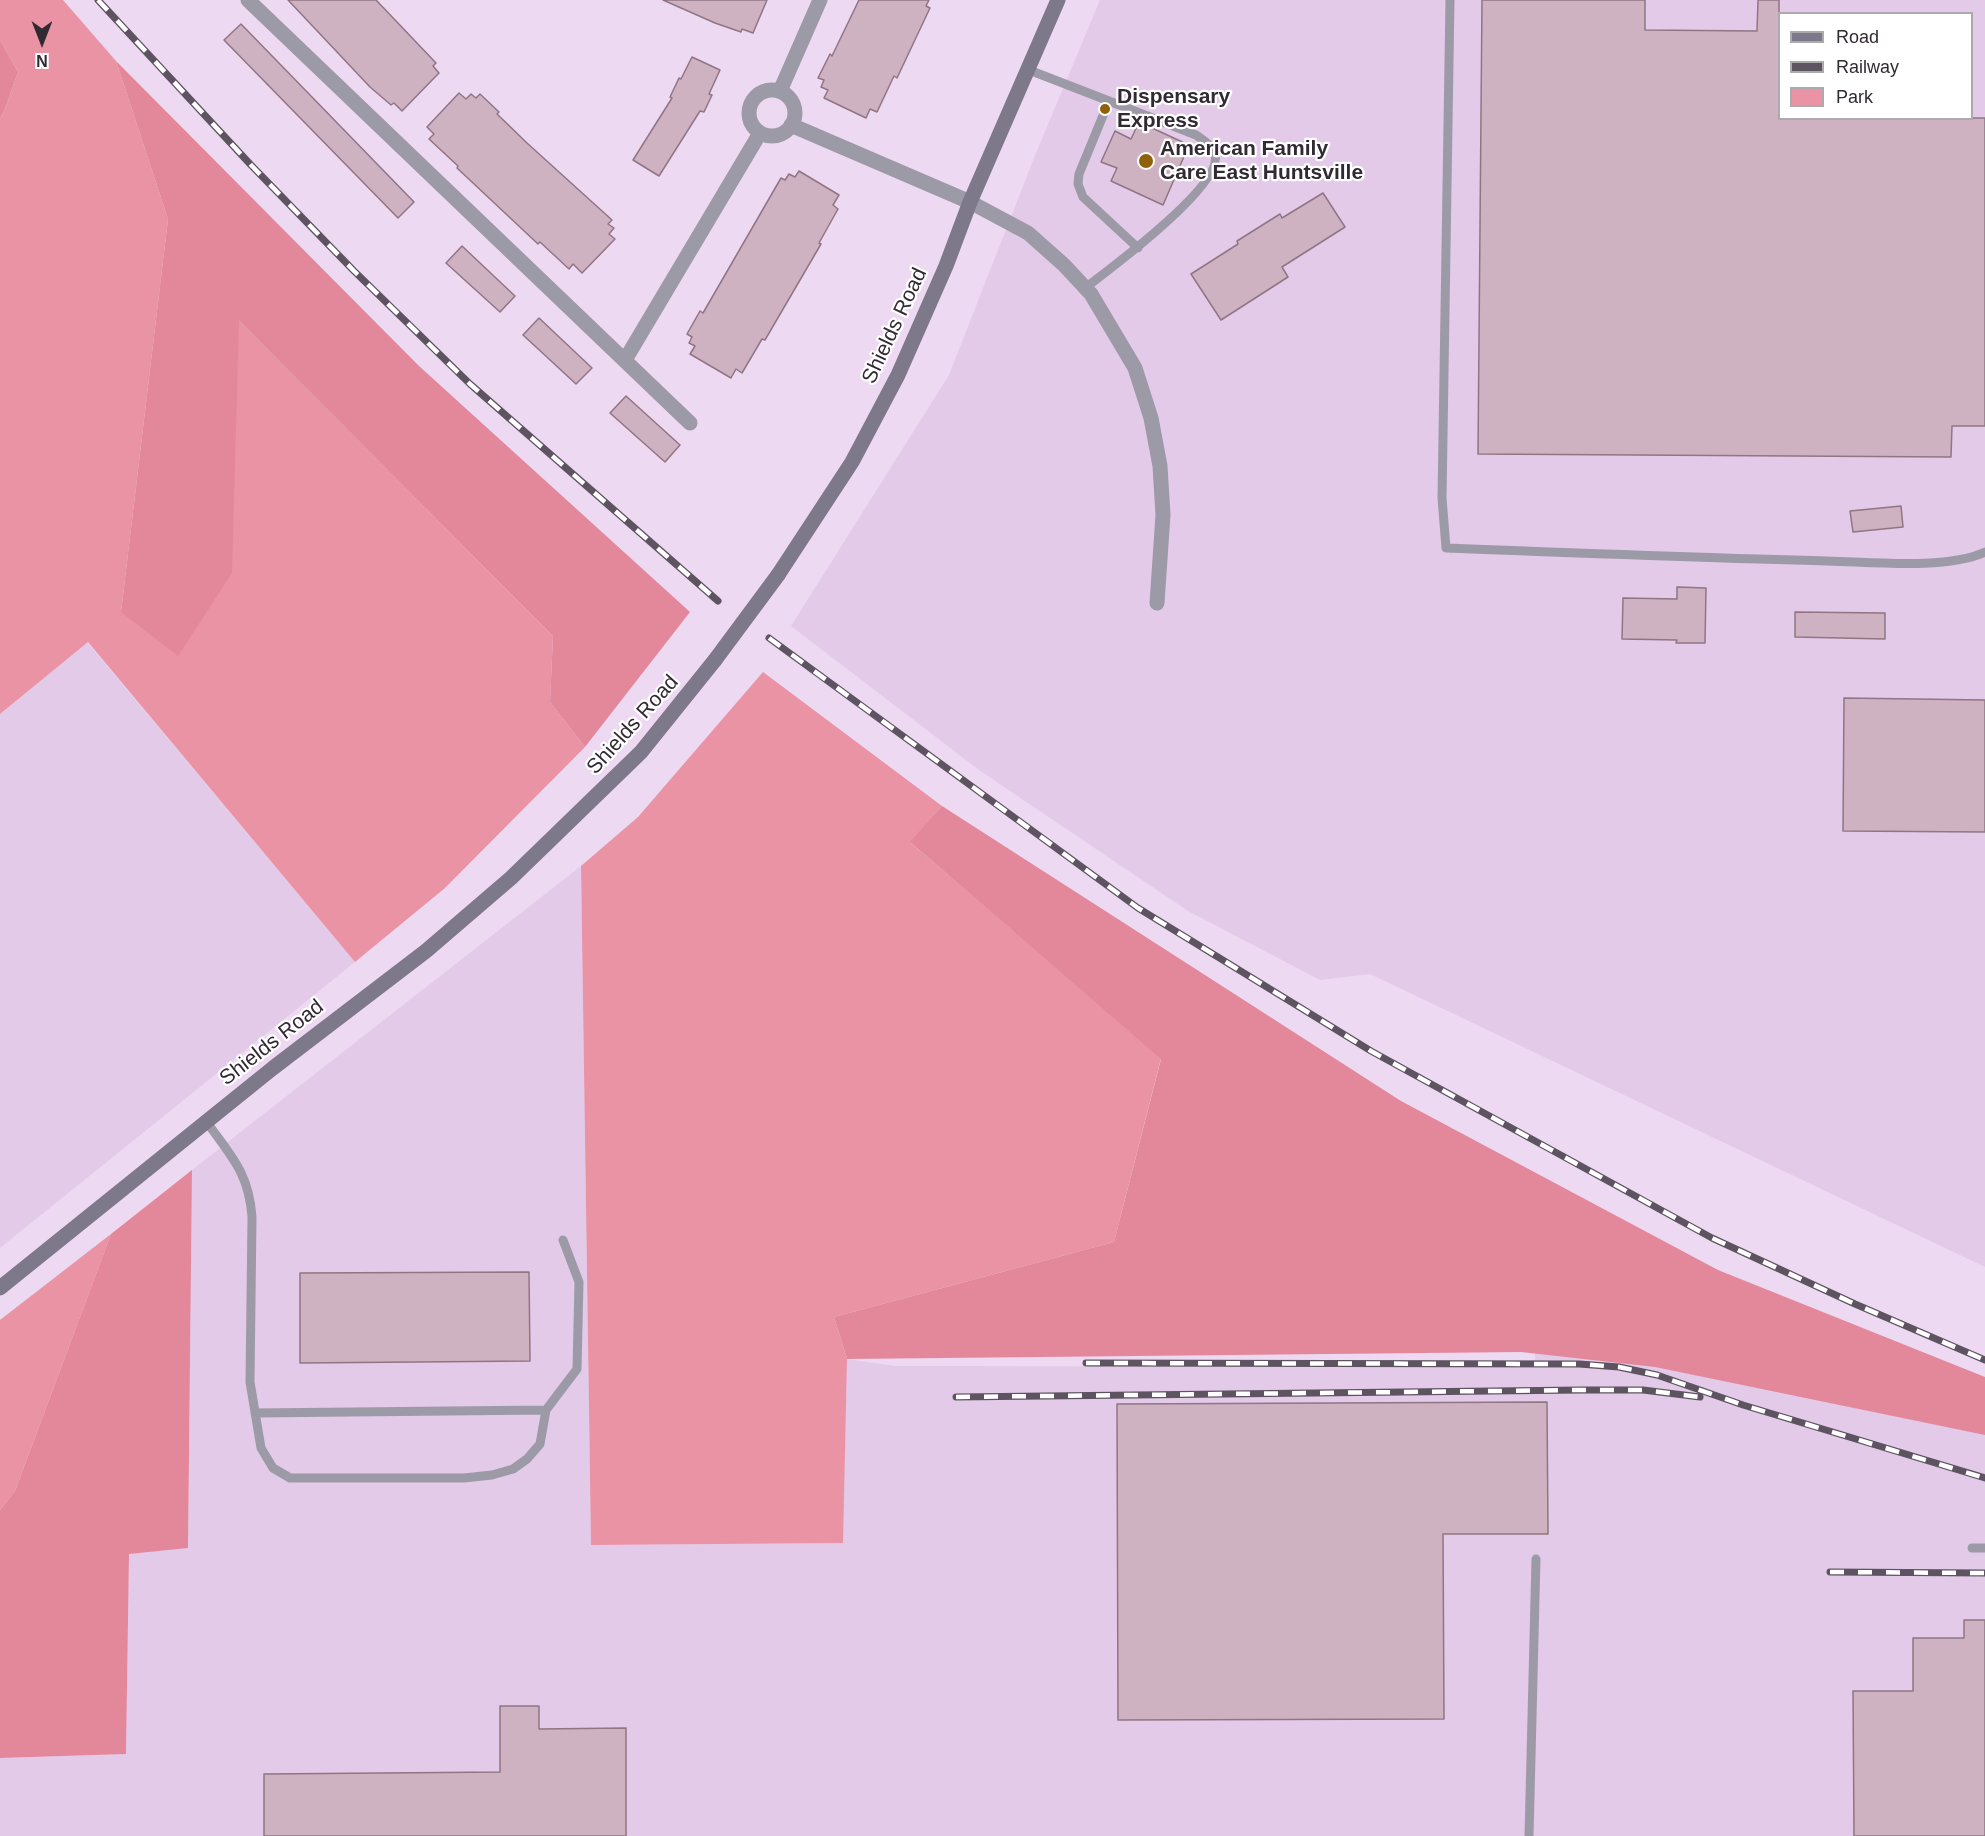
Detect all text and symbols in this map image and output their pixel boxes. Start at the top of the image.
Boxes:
north arrow [12,12,72,72]
legend [1778,12,1973,120]
text: Road [1836,27,1879,47]
text: N [36,52,48,69]
text: Railway [1836,57,1899,77]
place label: Dispensary Express [1117,84,1230,134]
text: Park [1836,87,1873,107]
marker: Dispensary Express [1098,102,1112,116]
place label: American Family Care East Huntsville [1160,136,1363,186]
marker: American Family Care East Huntsville [1137,152,1155,170]
street label: Shields Road [857,264,933,388]
street label: Shields Road [582,670,684,780]
street label: Shields Road [215,995,329,1091]

